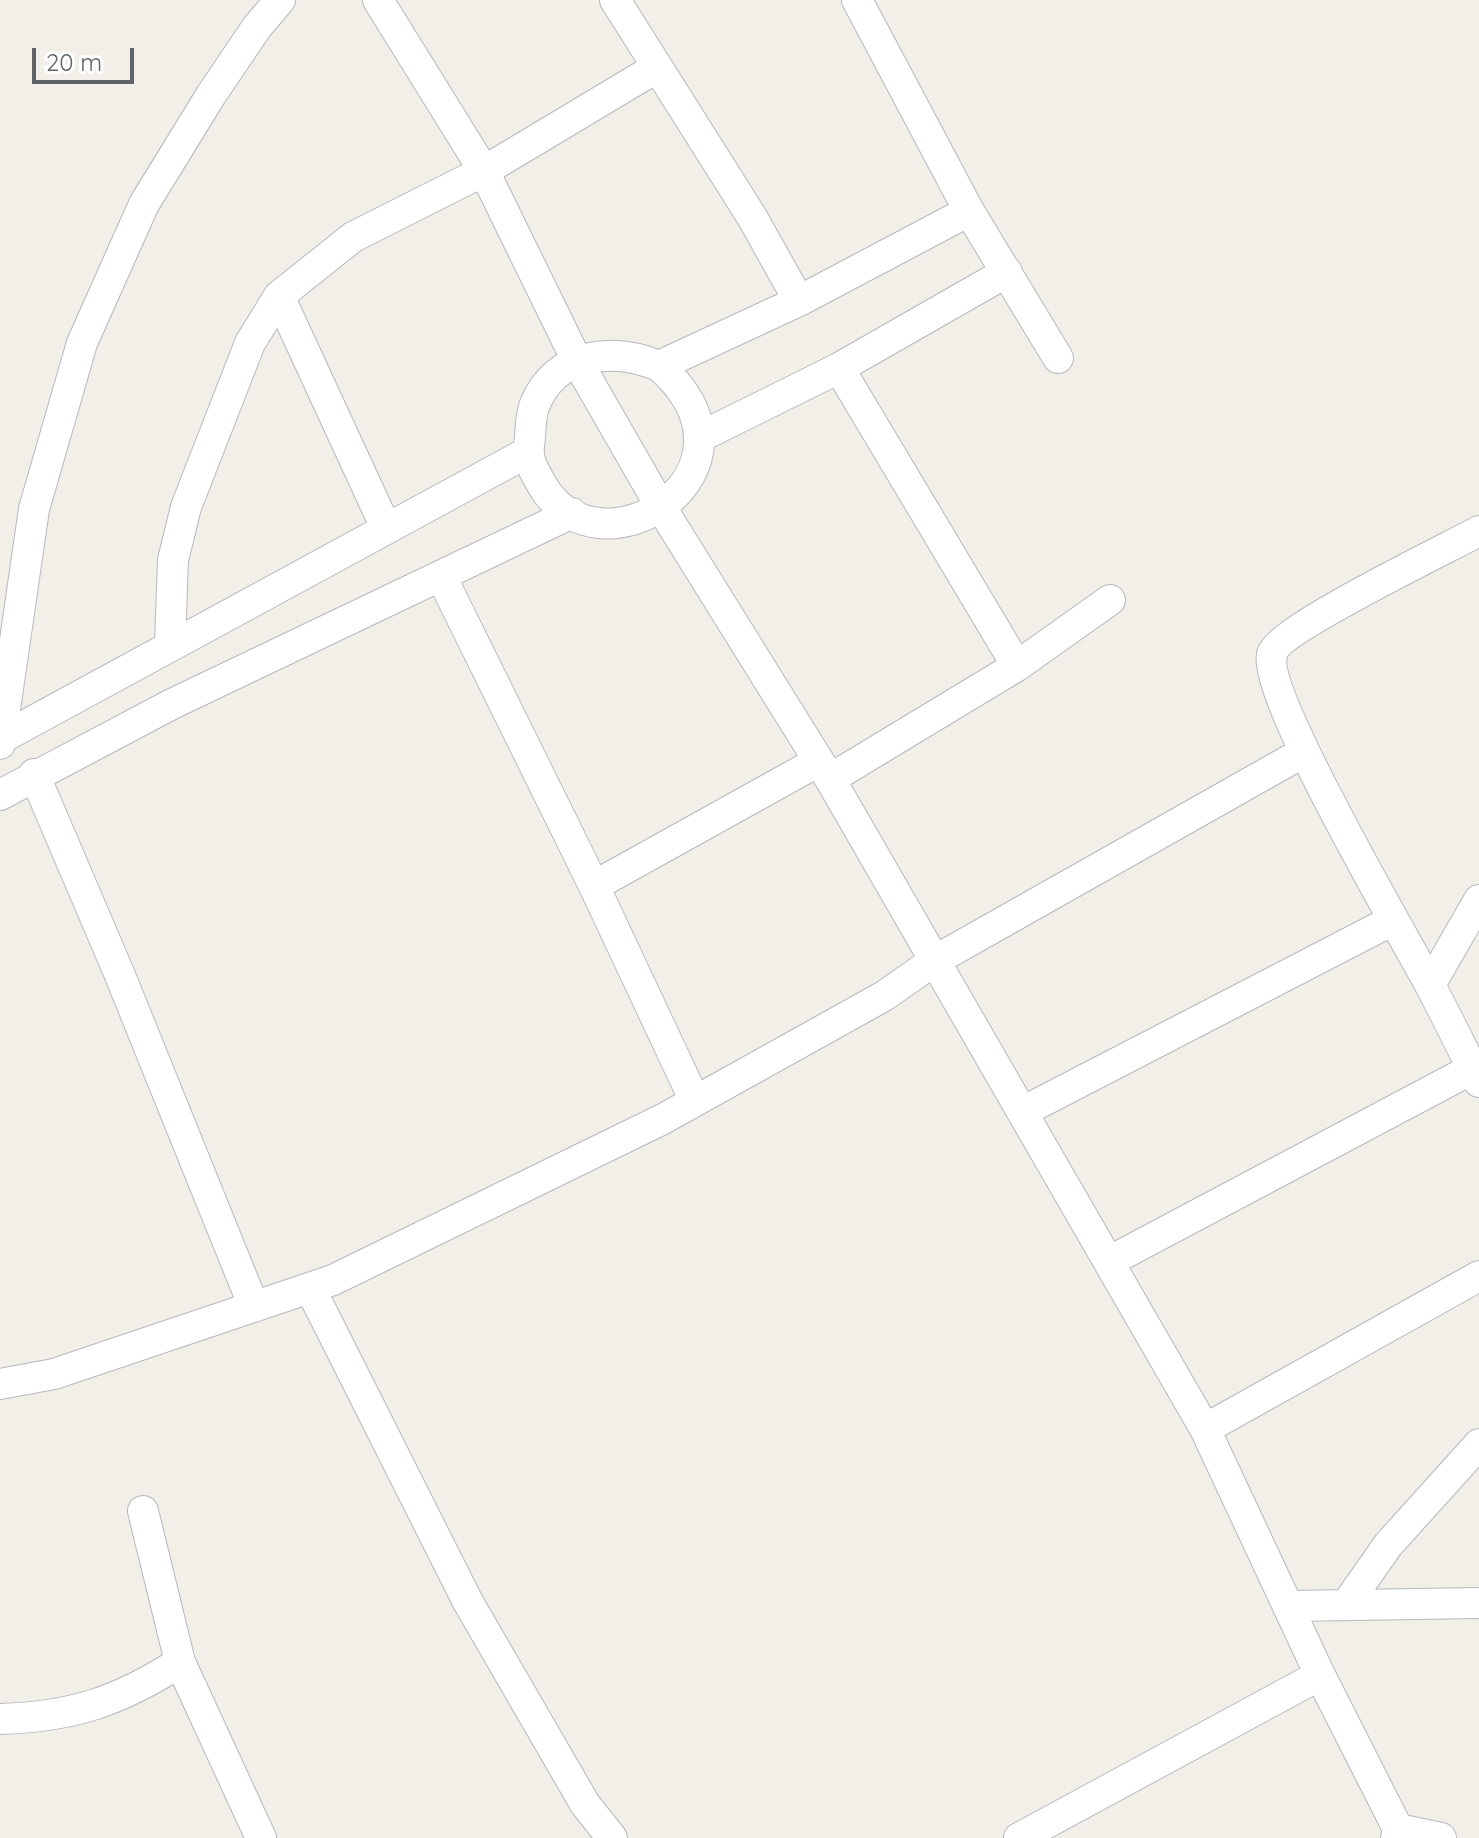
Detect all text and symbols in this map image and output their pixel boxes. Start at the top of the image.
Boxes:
scale bar [36,32,138,82]
text: 20 m [46,47,102,77]

